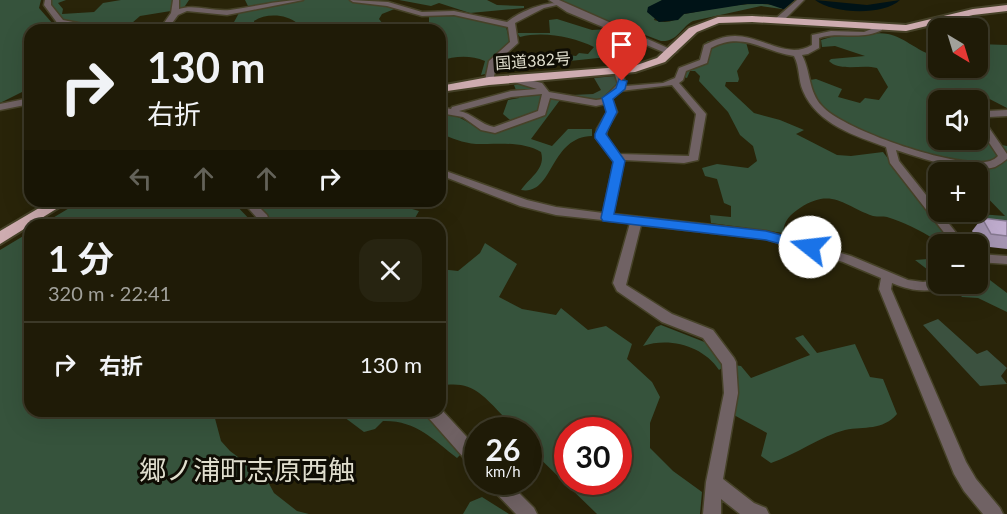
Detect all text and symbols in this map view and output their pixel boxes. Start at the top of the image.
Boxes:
north arrow [928,18,988,78]
map controls [928,18,988,294]
pin [596,19,647,81]
icon: arrive [605,28,638,61]
text: 130 m [147,42,265,92]
icon: right [48,48,126,126]
street label: 国道382号 [495,48,571,72]
button: sound [928,90,988,150]
text: 右折 [147,97,201,130]
icon: left [124,162,157,195]
icon: ahead [187,162,220,195]
icon: ahead [250,162,283,195]
icon: right [313,162,346,195]
button: + [928,162,988,222]
position arrow [778,215,842,279]
button: − [928,234,988,294]
text: 1 分 [48,236,114,280]
button: close [359,239,422,302]
text: 320 m · 22:41 [48,281,171,305]
icon: right [48,348,81,381]
text: 130 m [360,351,422,378]
text: 右折 [99,352,143,379]
speed limit sign: 30 [554,417,632,495]
text: 26 [486,431,520,467]
district label: 郷ノ浦町志原西触 [139,453,355,486]
text: km/h [485,462,521,480]

